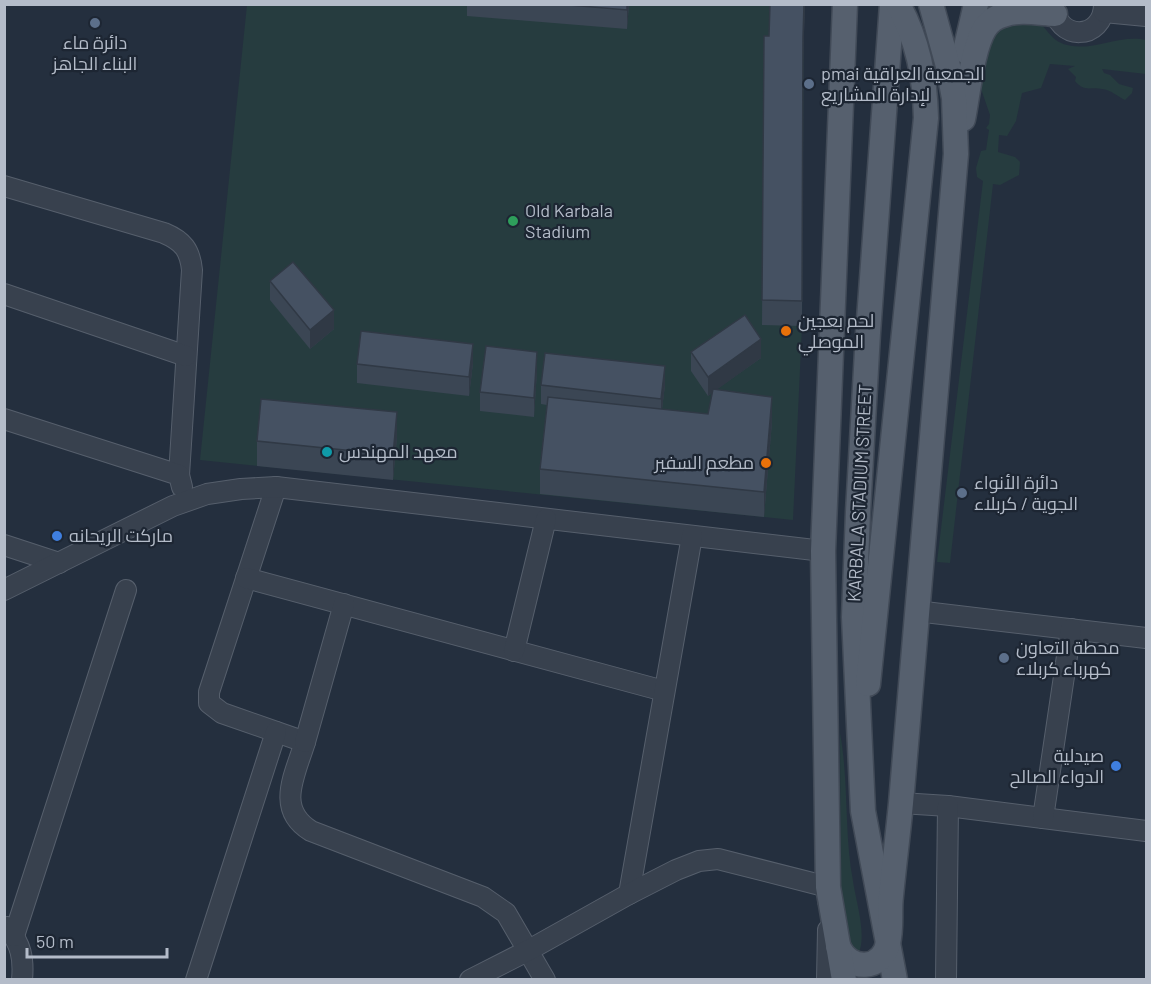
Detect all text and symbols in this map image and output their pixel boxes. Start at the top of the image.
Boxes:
marker: دائرة ماء البناء الجاهز [88,16,102,30]
place label: دائرة ماء البناء الجاهز [52,31,137,75]
place label: pmai الجمعية العراقية لإدارة المشاريع [821,62,985,107]
marker: pmai الجمعية العراقية لإدارة المشاريع [802,77,816,91]
place label: Old Karbala Stadium [525,199,613,242]
marker: Old Karbala Stadium [506,214,520,228]
place label: لحم بعجين الموصلي [798,309,874,356]
marker: لحم بعجين الموصلي [779,324,793,338]
street label: KARBALA STADIUM STREET [842,383,876,603]
place label: معهد المهندس [339,440,458,463]
marker: معهد المهندس [320,445,334,459]
place label: مطعم السفير [654,451,754,475]
marker: مطعم السفير [759,456,773,470]
place label: دائرة الأنواء الجوية / كربلاء [974,471,1078,515]
marker: دائرة الأنواء الجوية / كربلاء [955,486,969,500]
place label: ماركت الريحانه [69,524,173,547]
marker: ماركت الريحانه [50,529,64,543]
place label: محطة التعاون كهرباء كربلاء [1016,636,1120,680]
marker: محطة التعاون كهرباء كربلاء [997,651,1011,665]
place label: صيدلية الدواء الصالح [1010,744,1104,789]
marker: صيدلية الدواء الصالح [1109,759,1123,773]
scale bar [27,921,166,959]
text: 50 m [36,930,74,952]

